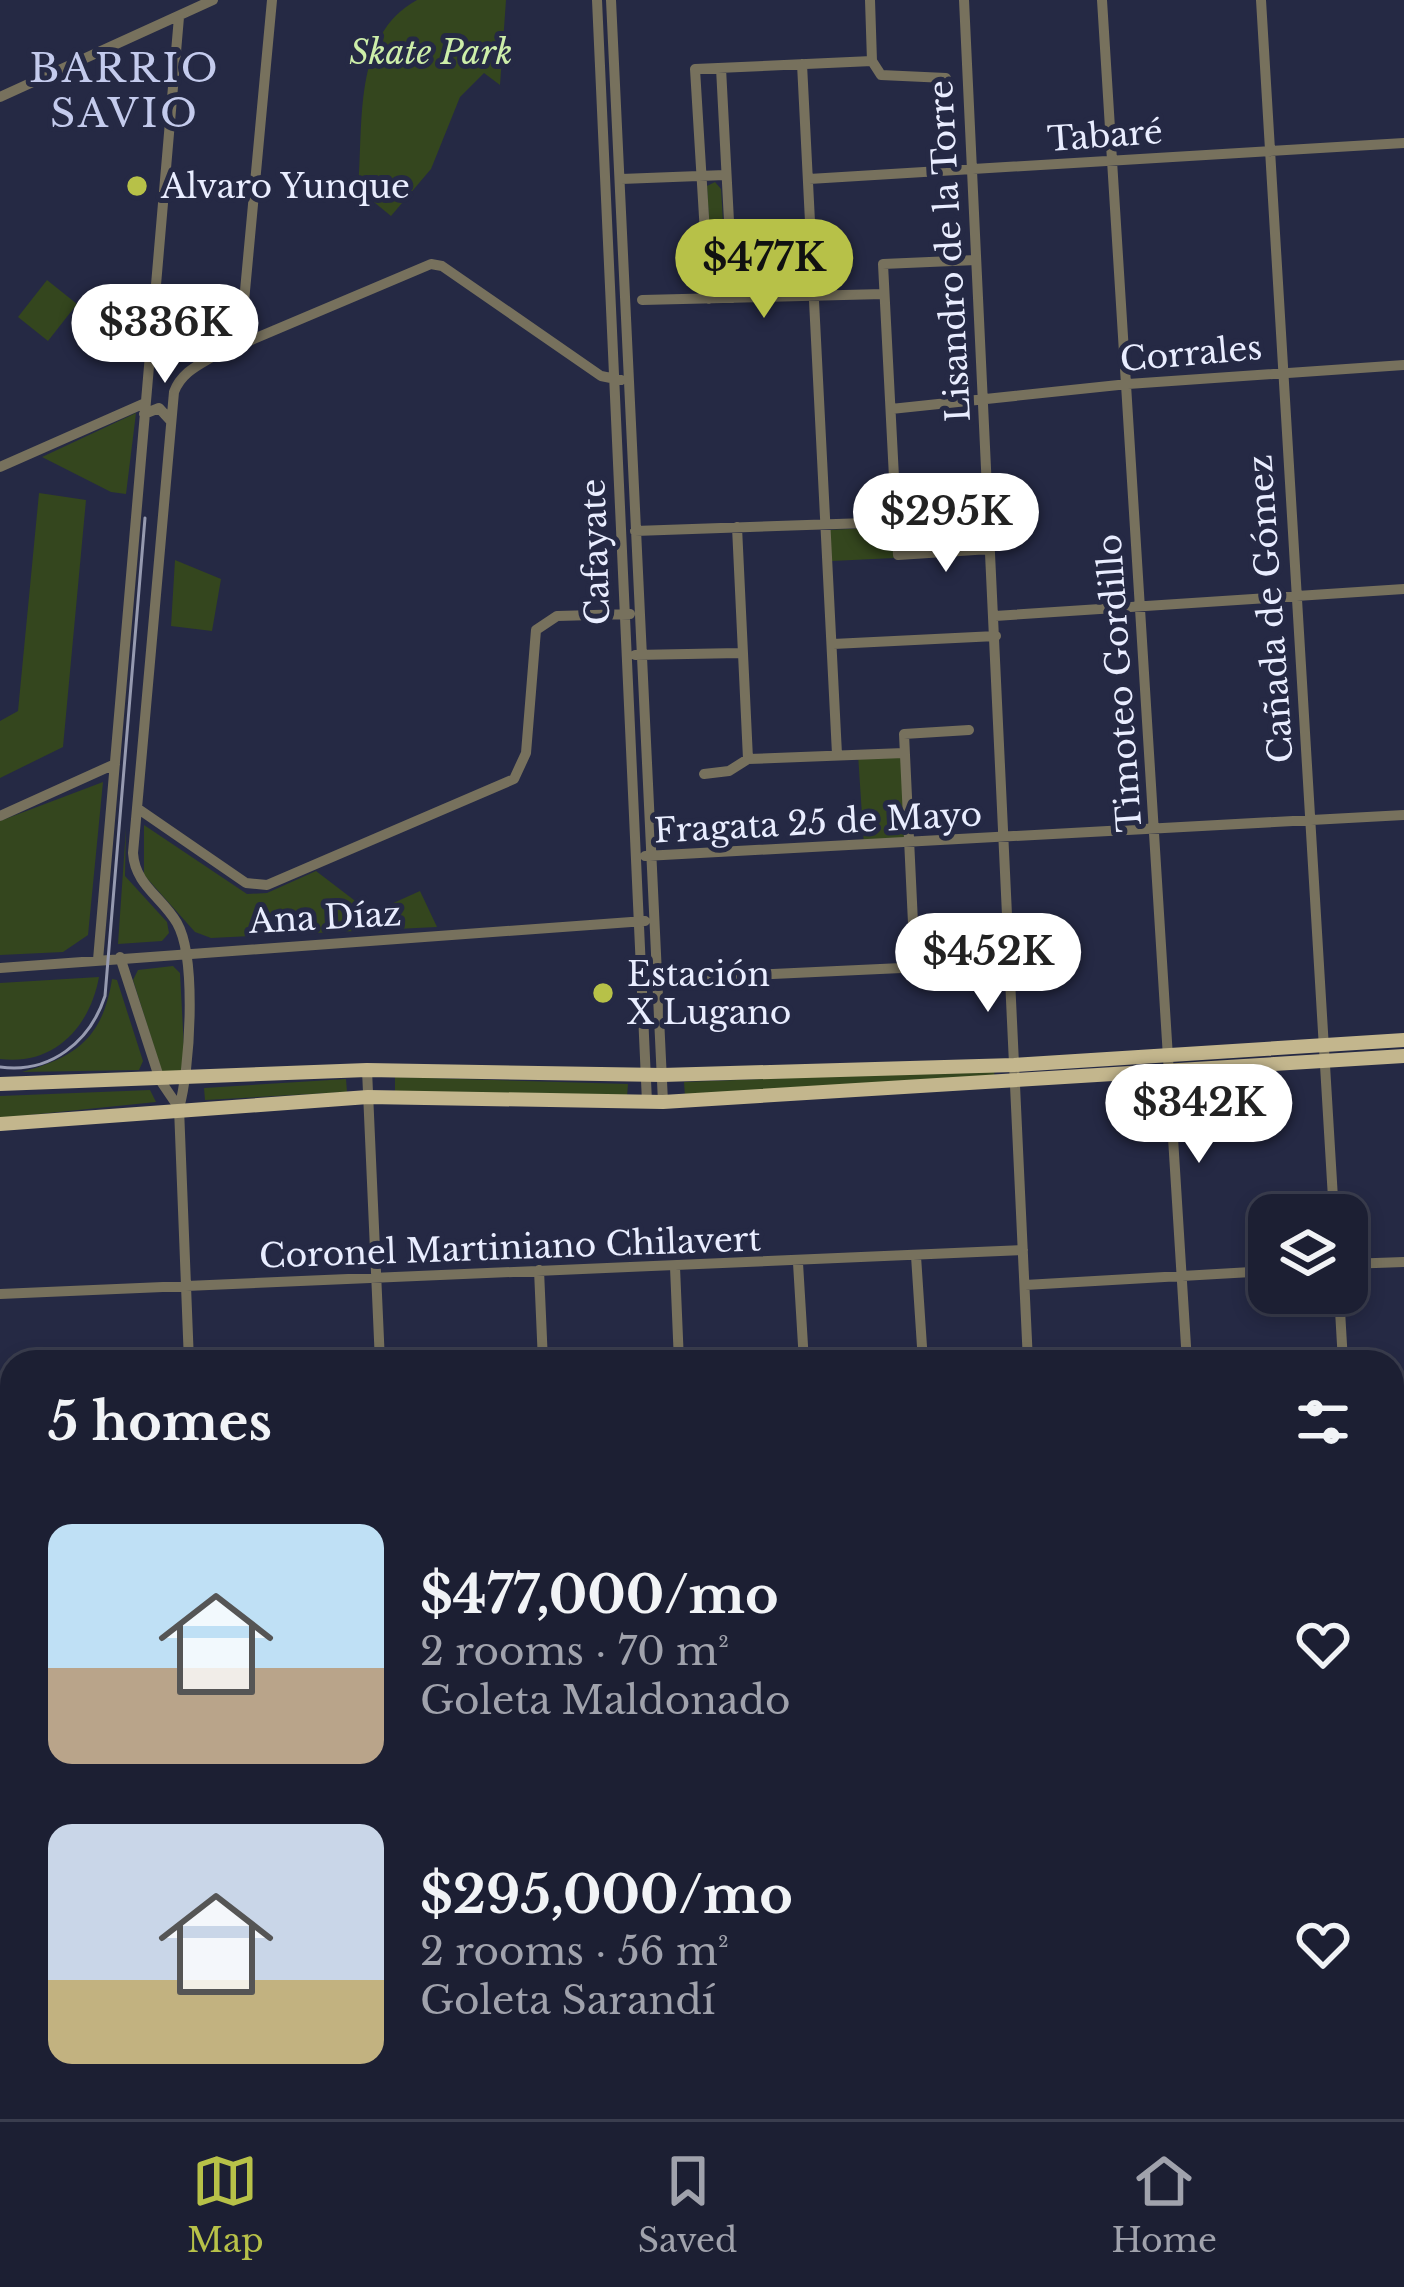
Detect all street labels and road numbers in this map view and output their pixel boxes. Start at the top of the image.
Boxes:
street label: Lisandro de la Torre [920,79,979,423]
street label: Tabaré [1046,111,1164,160]
street label: Corrales [1118,327,1264,380]
street label: Cañada de Gómez [1239,453,1302,765]
street label: Cafayate [572,478,619,626]
street label: Timoteo Gordillo [1089,533,1150,833]
street label: Fragata 25 de Mayo [653,793,983,852]
street label: Ana Díaz [247,893,402,942]
street label: Coronel Martiniano Chilavert [258,1218,762,1277]

